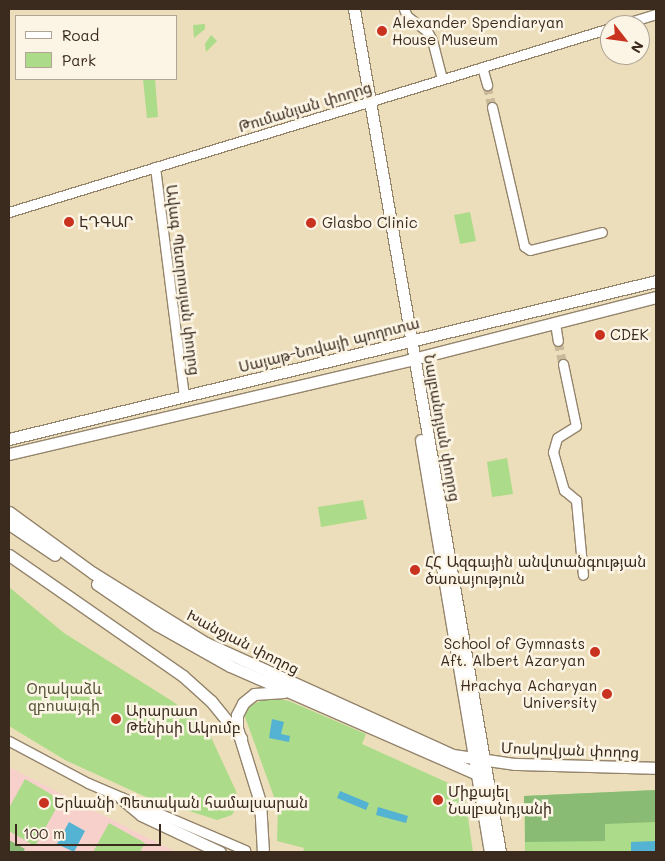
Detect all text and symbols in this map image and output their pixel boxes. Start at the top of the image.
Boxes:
place label: Alexander Spendiaryan House Museum [392,13,564,48]
legend [15,15,178,80]
north arrow [600,15,650,65]
text: Road [62,25,99,45]
marker: Alexander Spendiaryan House Museum [376,25,388,37]
text: N [627,38,648,57]
text: Park [62,50,96,70]
street label: Թումանյան փողոց [236,78,374,136]
street label: Ավագ Պետրոսյան փողոց [162,183,204,377]
place label: ԷԴԳԱՐ [79,213,134,231]
place label: Glasbo Clinic [322,214,418,232]
marker: ԷԴԳԱՐ [63,216,75,228]
marker: Glasbo Clinic [304,216,318,230]
street label: Սայաթ-Նովայի պողոտա [237,314,421,376]
place label: CDEK [610,326,649,344]
marker: CDEK [594,329,606,341]
street label: Նալբանդյան փողոց [420,353,464,503]
place label: ՀՀ Ազգային անվտանգության ծառայություն [425,552,646,587]
marker: ՀՀ Ազգային անվտանգության ծառայություն [409,564,421,576]
street label: Խանջյան փողոց [184,606,302,678]
place label: School of Gymnasts Aft. Albert Azaryan [440,634,585,669]
marker: School of Gymnasts Aft. Albert Azaryan [589,646,601,658]
place label: Hrachya Acharyan University [460,676,597,711]
park label: Օղակաձև զբոսայգի [26,679,102,714]
marker: Hrachya Acharyan University [601,688,613,700]
place label: Արարատ Թենիսի Ակումբ [126,701,241,736]
marker: Արարատ Թենիսի Ակումբ [110,713,122,725]
street label: Մոսկովյան փողոց [501,739,639,761]
place label: Միքայել Նալբանդյանի [448,782,552,817]
place label: Երևանի Պետական համալսարան [54,794,308,812]
marker: Միքայել Նալբանդյանի [432,794,444,806]
marker: Երևանի Պետական համալսարան [38,797,50,809]
scale bar [18,814,164,846]
text: 100 m [23,823,65,843]

